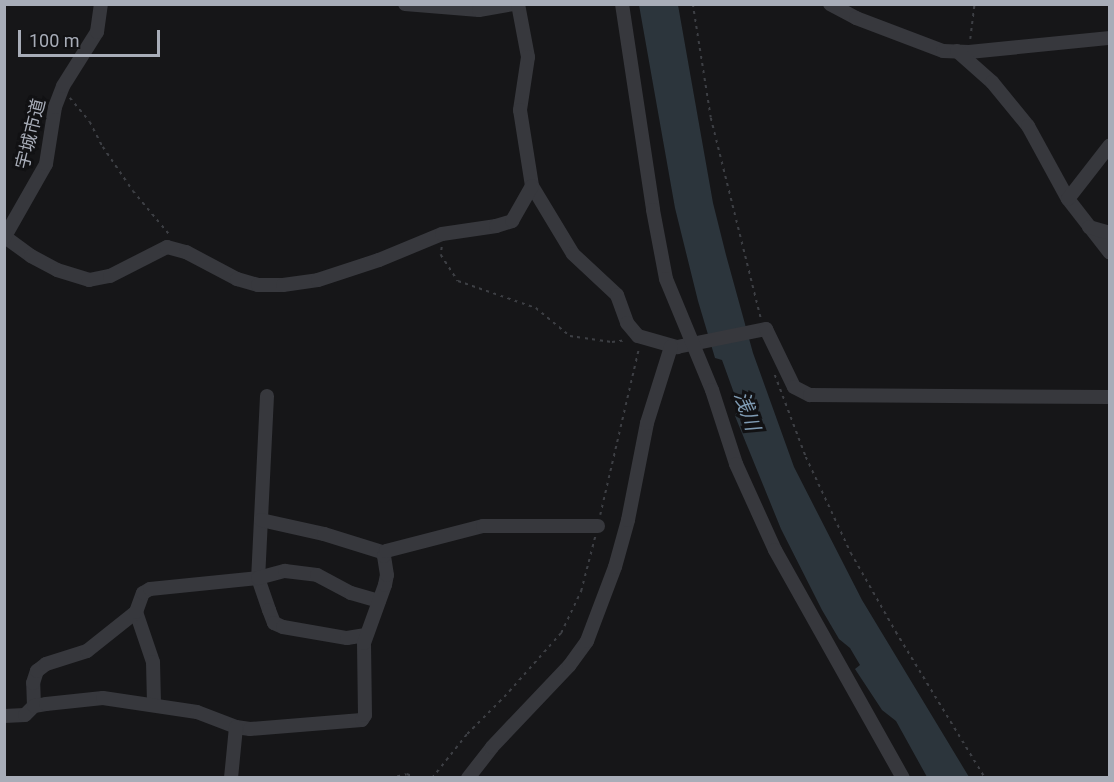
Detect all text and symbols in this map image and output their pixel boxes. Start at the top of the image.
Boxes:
scale bar [21,18,164,56]
text: 100 m [29,30,80,51]
street label: 宇城市道 [12,96,50,172]
water label: 浅川 [729,388,765,434]

